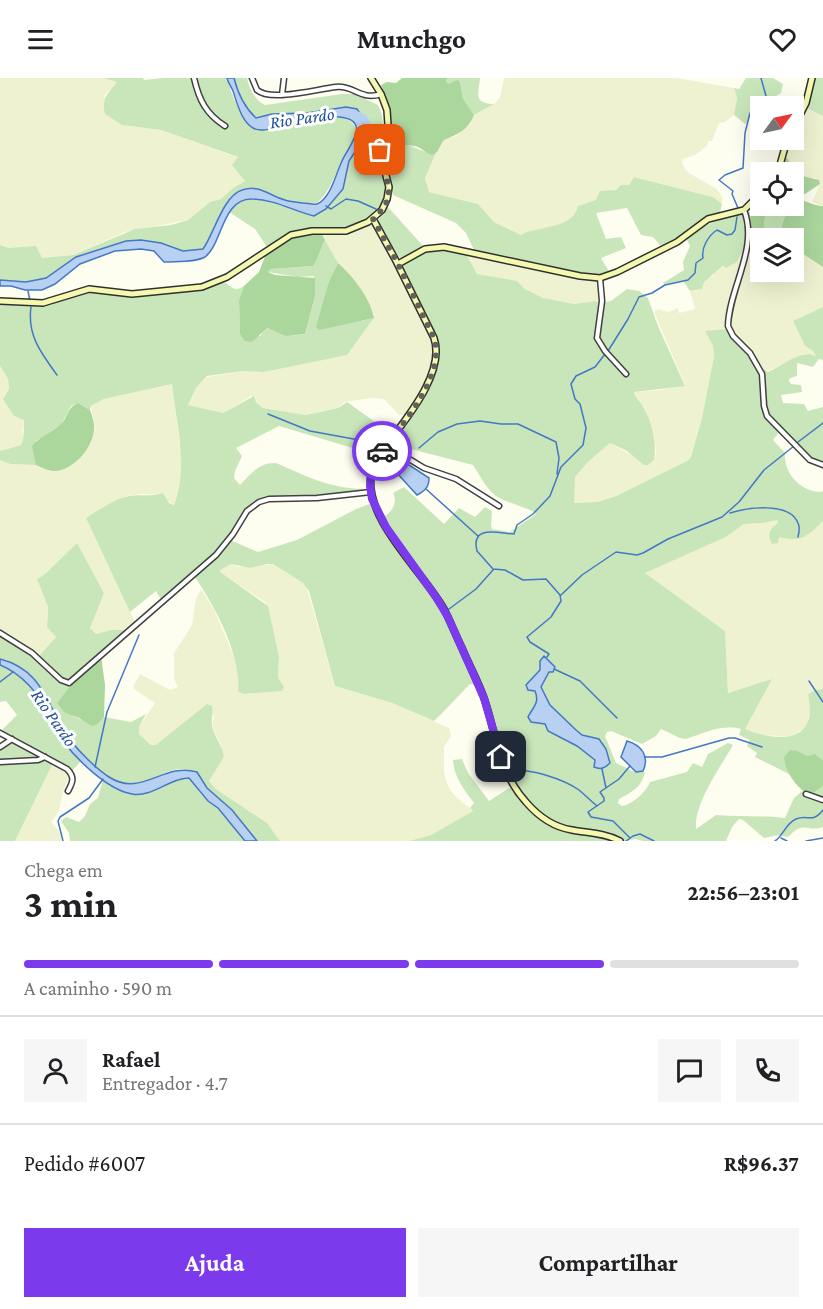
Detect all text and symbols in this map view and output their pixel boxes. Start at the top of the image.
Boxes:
icon: menu [24,23,57,56]
icon: heart [766,23,799,56]
text: Munchgo [357,24,466,54]
north arrow [750,96,804,150]
map controls [750,96,804,282]
water label: Rio Pardo [268,104,336,132]
pin [354,124,405,175]
icon: bag [363,133,396,166]
button: locate [750,162,804,216]
button: layers [750,228,804,282]
courier [352,421,412,481]
icon: car [366,435,399,468]
water label: Rio Pardo [27,686,81,751]
pin [475,731,526,782]
icon: home [484,740,517,773]
text: Chega em [24,859,103,881]
text: 22:56–23:01 [688,880,799,905]
text: 3 min [24,882,117,925]
text: A caminho · 590 m [24,977,172,999]
button: person [24,1039,87,1102]
button: chat [658,1039,721,1102]
button: phone [736,1039,799,1102]
text: Rafael [102,1047,160,1072]
text: Entregador · 4.7 [102,1072,228,1094]
text: Pedido #6007 [24,1151,145,1176]
text: R$96.37 [724,1151,799,1176]
button: Ajuda [24,1228,406,1297]
button: Compartilhar [418,1228,799,1297]

